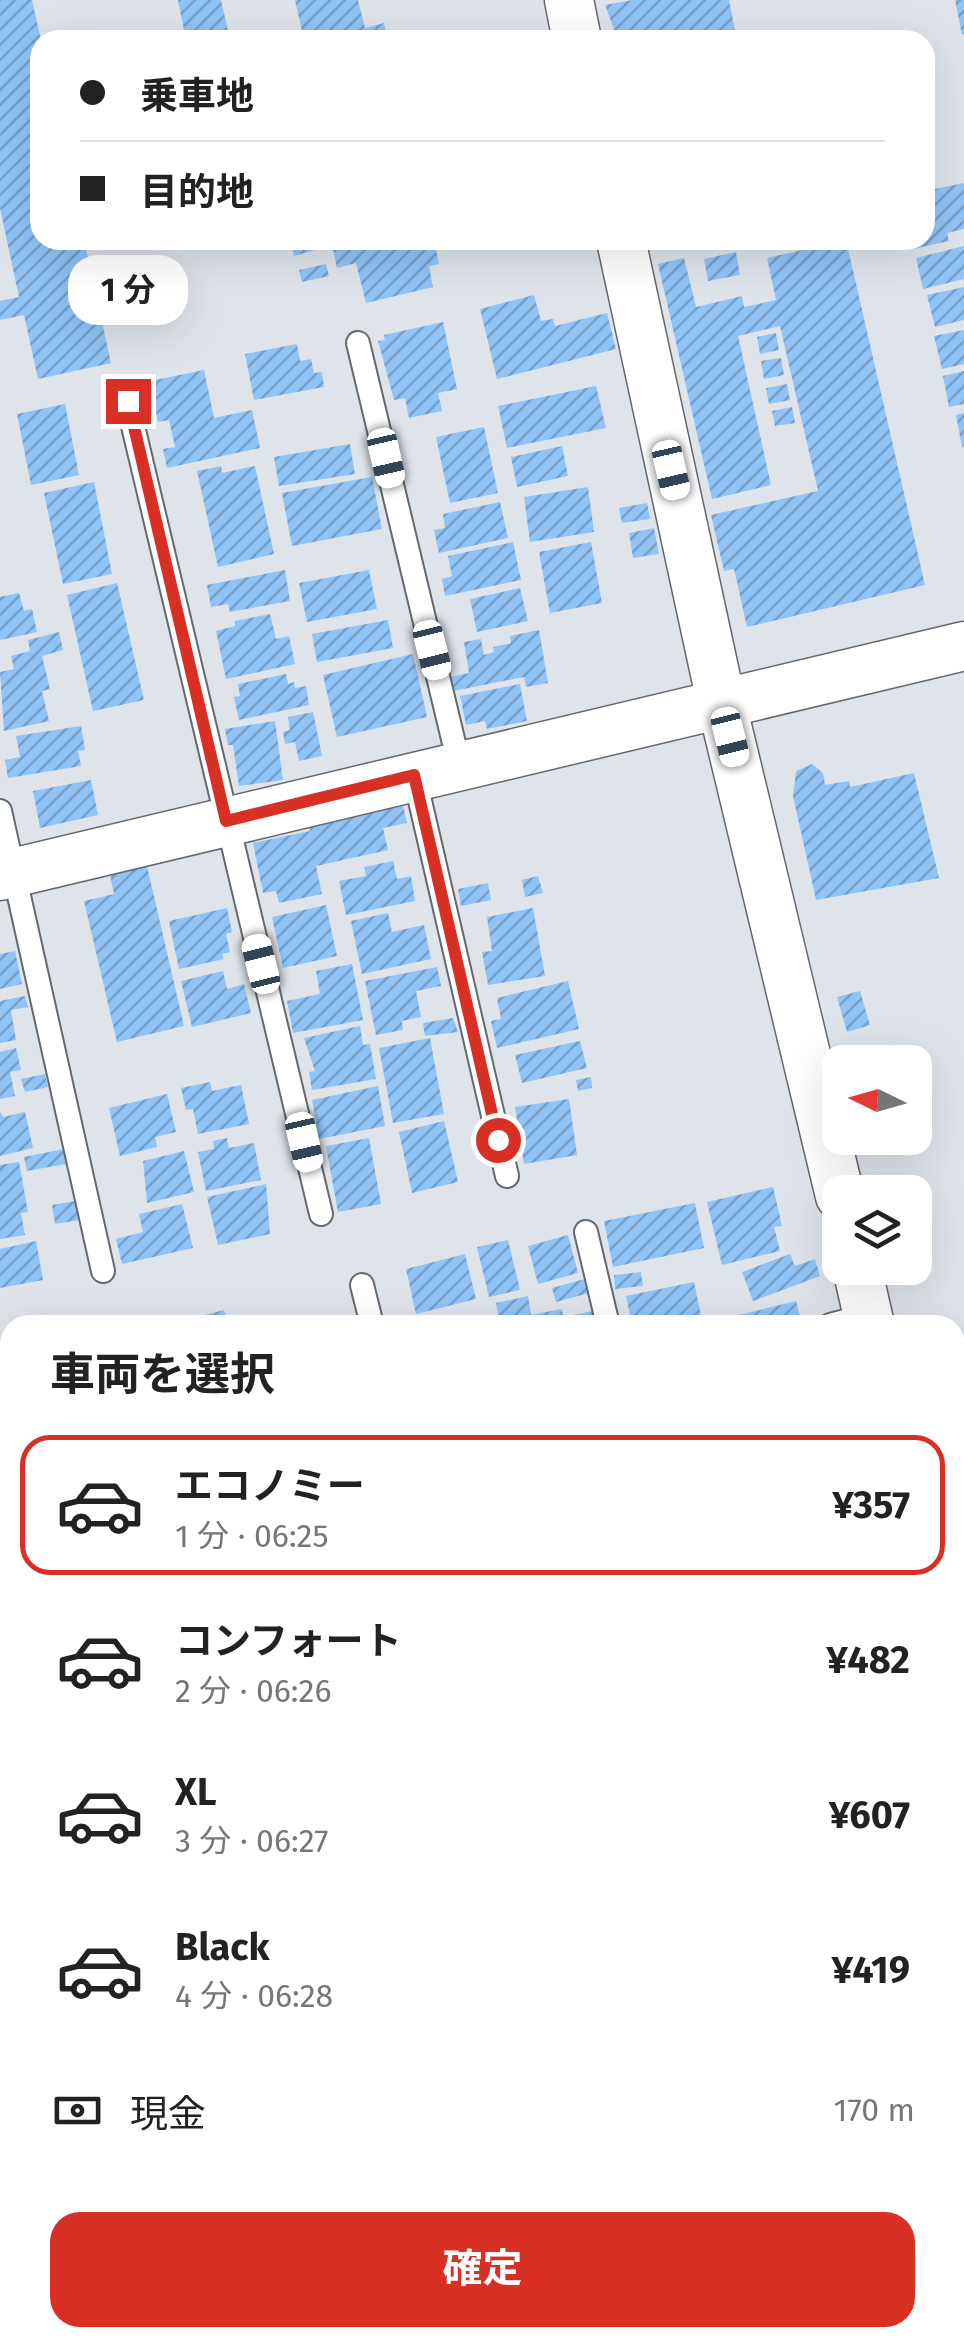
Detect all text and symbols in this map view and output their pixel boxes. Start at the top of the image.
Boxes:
text: 乗車地 [140,73,254,119]
text: 目的地 [140,169,254,215]
callout: 1 分 [68,256,188,326]
text: 1 分 [101,271,155,309]
route end [106,379,151,424]
car [365,425,407,491]
car [650,437,692,503]
car [410,617,454,683]
car [708,704,752,770]
car [239,931,283,997]
north arrow [822,1045,932,1155]
map controls [822,1045,932,1285]
car [283,1109,325,1175]
route start [476,1118,521,1163]
button: layers [822,1175,932,1285]
text: 車両を選択 [50,1348,275,1402]
icon: car [55,1460,145,1550]
text: エコノミー [175,1463,365,1509]
text: ¥357 [832,1482,910,1528]
text: 1 分 · 06:25 [175,1517,328,1555]
icon: car [55,1615,145,1705]
text: コンフォート [175,1618,402,1664]
text: ¥482 [826,1637,910,1683]
text: 2 分 · 06:26 [175,1672,331,1710]
text: XL [175,1769,217,1815]
icon: car [55,1770,145,1860]
text: ¥607 [829,1792,910,1838]
text: 3 分 · 06:27 [175,1822,328,1860]
text: Black [175,1924,270,1970]
icon: car [55,1925,145,2015]
text: ¥419 [832,1947,910,1993]
text: 4 分 · 06:28 [175,1977,333,2015]
icon: cash [50,2083,105,2138]
text: 現金 [130,2091,206,2137]
text: 170 m [834,2091,915,2129]
button: 確定 [50,2212,915,2327]

